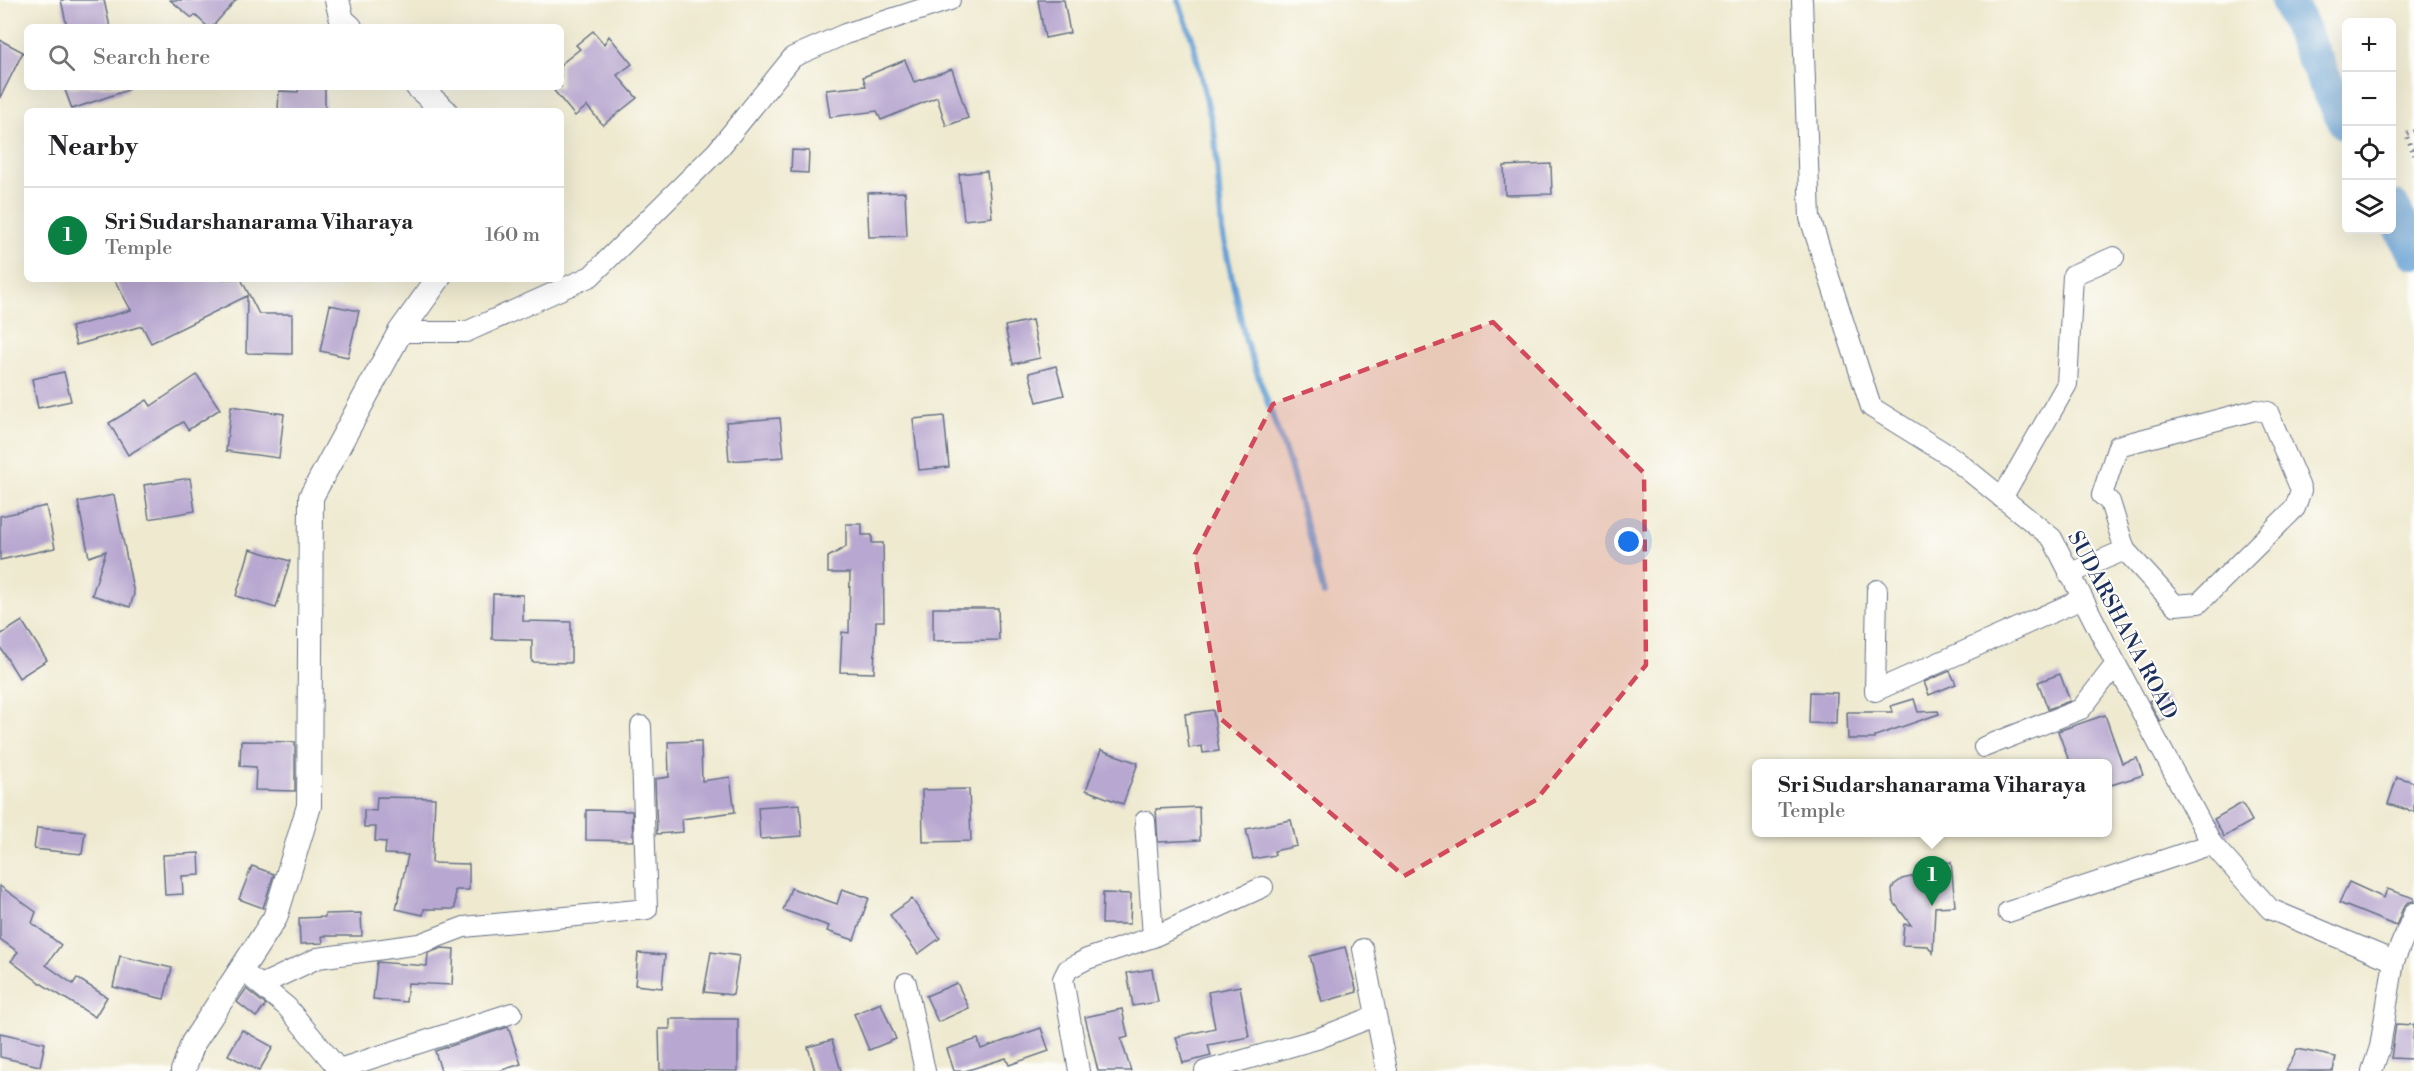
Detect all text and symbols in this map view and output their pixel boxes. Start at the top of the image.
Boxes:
map controls [2342,18,2396,234]
button: + [2342,18,2396,72]
search box [24,24,564,90]
icon: search [45,41,78,74]
text: Search here [93,44,210,71]
button: − [2342,72,2396,126]
button: locate [2342,126,2396,180]
text: Nearby [48,131,138,163]
button: layers [2342,180,2396,234]
text: Sri Sudarshanarama Viharaya [105,209,413,236]
text: 1 [63,223,72,248]
text: 160 m [485,223,540,248]
text: Temple [105,236,172,261]
your location [1614,527,1643,556]
street label: SUDARSHANA ROAD [2061,527,2183,724]
popup [1752,759,2112,837]
text: Sri Sudarshanarama Viharaya [1778,772,2086,799]
text: Temple [1778,799,1845,824]
pin: 1 [1912,856,1952,906]

